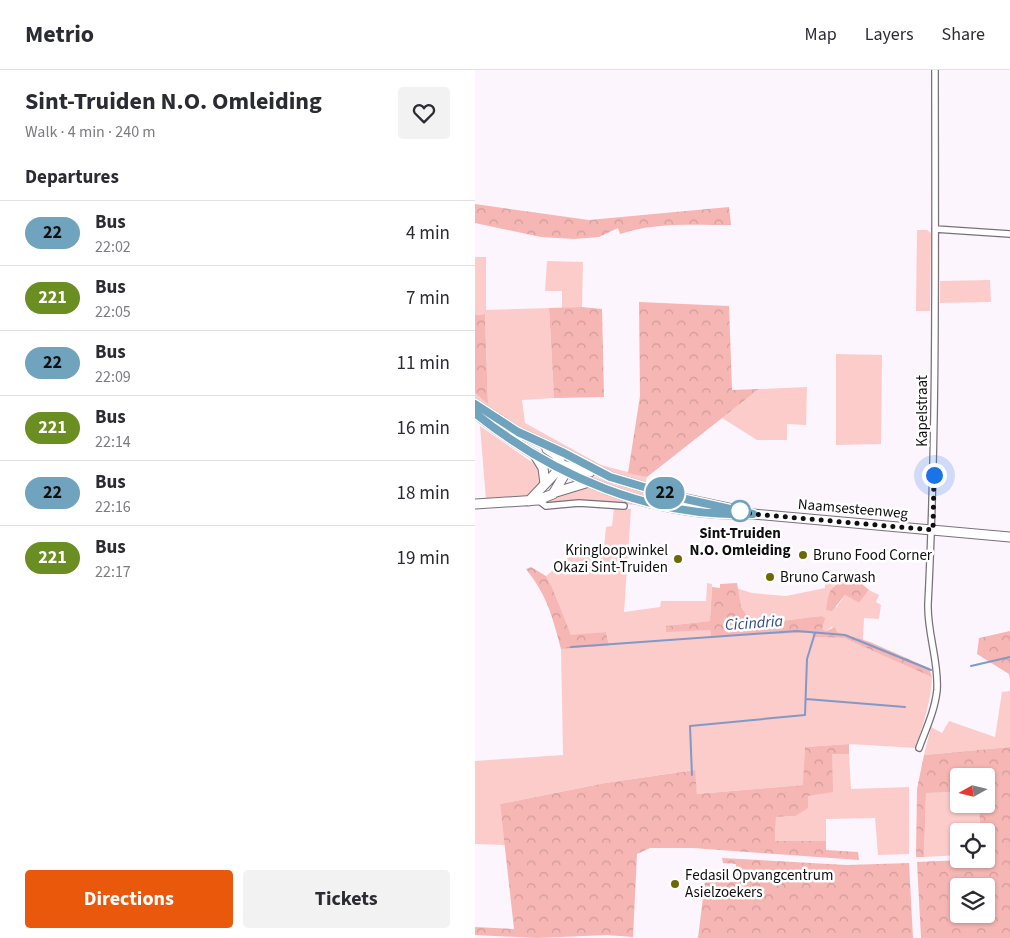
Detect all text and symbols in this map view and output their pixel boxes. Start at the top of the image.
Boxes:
text: Metrio [25,17,94,52]
text: Map [805,22,837,47]
text: Layers [865,22,914,47]
text: Share [942,22,985,47]
text: Sint-Truiden N.O. Omleiding [25,84,322,119]
button: heart [398,87,450,139]
text: Walk · 4 min · 240 m [25,121,156,143]
text: Departures [25,164,119,191]
text: Bus [95,209,126,236]
text: 22 [43,220,62,245]
text: 4 min [406,220,450,247]
text: 22:02 [95,236,131,258]
text: Bus [95,274,126,301]
text: 221 [38,285,67,310]
text: 7 min [406,285,450,312]
text: 22:05 [95,301,131,323]
text: Bus [95,339,126,366]
text: 22 [43,350,62,375]
text: 11 min [396,350,450,377]
text: 22:09 [95,366,131,388]
street label: Kapelstraat [912,375,933,447]
text: Bus [95,404,126,431]
text: 221 [38,415,67,440]
text: 16 min [396,415,450,442]
text: 22:14 [95,431,131,453]
your location [922,463,947,488]
text: Bus [95,469,126,496]
line badge: 22 [643,477,687,509]
text: 22 [43,480,62,505]
text: 18 min [396,480,450,507]
text: 22 [655,480,675,505]
street label: Naamsesteenweg [797,494,909,524]
text: 22:16 [95,496,131,518]
marker: Sint-Truiden N.O. Omleiding [729,500,751,522]
place label: Sint-Truiden N.O. Omleiding [690,523,790,561]
text: Bus [95,534,126,561]
place label: Kringloopwinkel Okazi Sint-Truiden [553,540,668,578]
text: 221 [38,545,67,570]
text: 19 min [396,545,450,572]
place label: Bruno Food Corner [813,545,933,566]
marker: Bruno Food Corner [797,549,809,561]
marker: Kringloopwinkel Okazi Sint-Truiden [672,553,684,565]
text: 22:17 [95,561,131,583]
place label: Bruno Carwash [780,567,876,588]
marker: Bruno Carwash [764,571,776,583]
water label: Cicindria [724,610,784,636]
north arrow [950,768,995,812]
map controls [950,768,995,923]
button: locate [950,823,995,868]
place label: Fedasil Opvangcentrum Asielzoekers [685,865,833,903]
button: Directions [25,870,233,928]
button: Tickets [243,870,450,928]
marker: Fedasil Opvangcentrum Asielzoekers [669,878,681,890]
button: layers [950,878,995,923]

